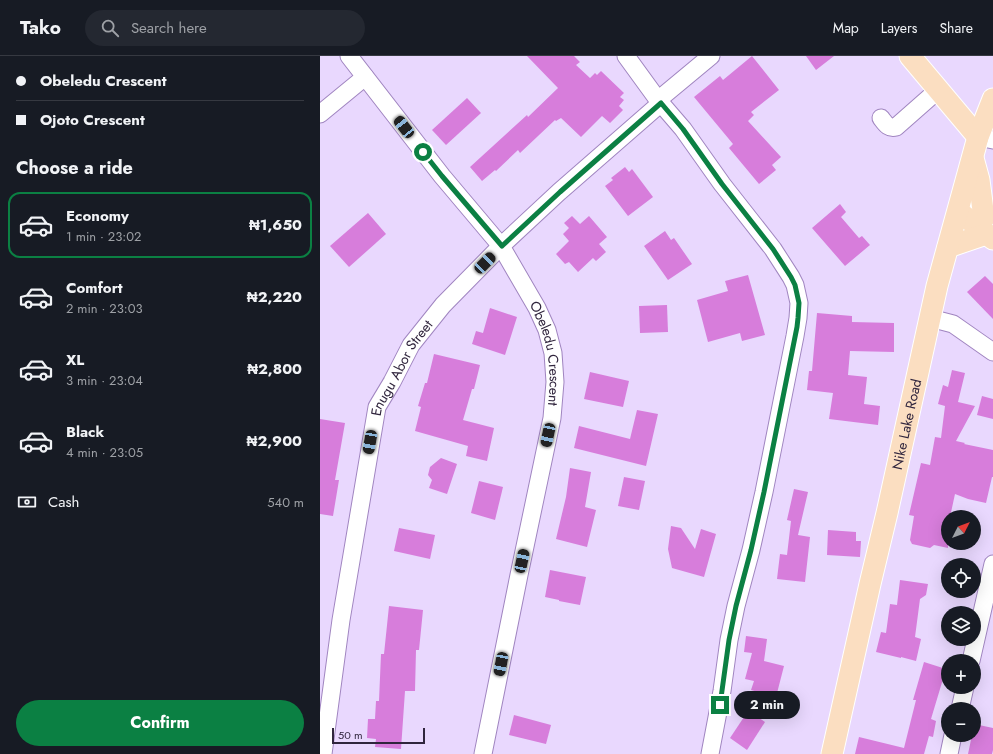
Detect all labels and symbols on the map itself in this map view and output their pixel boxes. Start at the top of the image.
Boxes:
car [392,114,416,140]
route start [414,143,432,161]
car [472,250,498,276]
street label: Obeledu Crescent [525,297,565,407]
street label: Enugu Abor Street [366,315,438,417]
street label: Nike Lake Road [887,377,926,472]
car [540,422,556,448]
car [362,429,378,455]
north arrow [941,510,981,550]
car [514,548,530,574]
car [493,651,509,677]
callout: 2 min [734,691,800,719]
route end [711,696,729,714]
scale bar [332,726,425,745]

